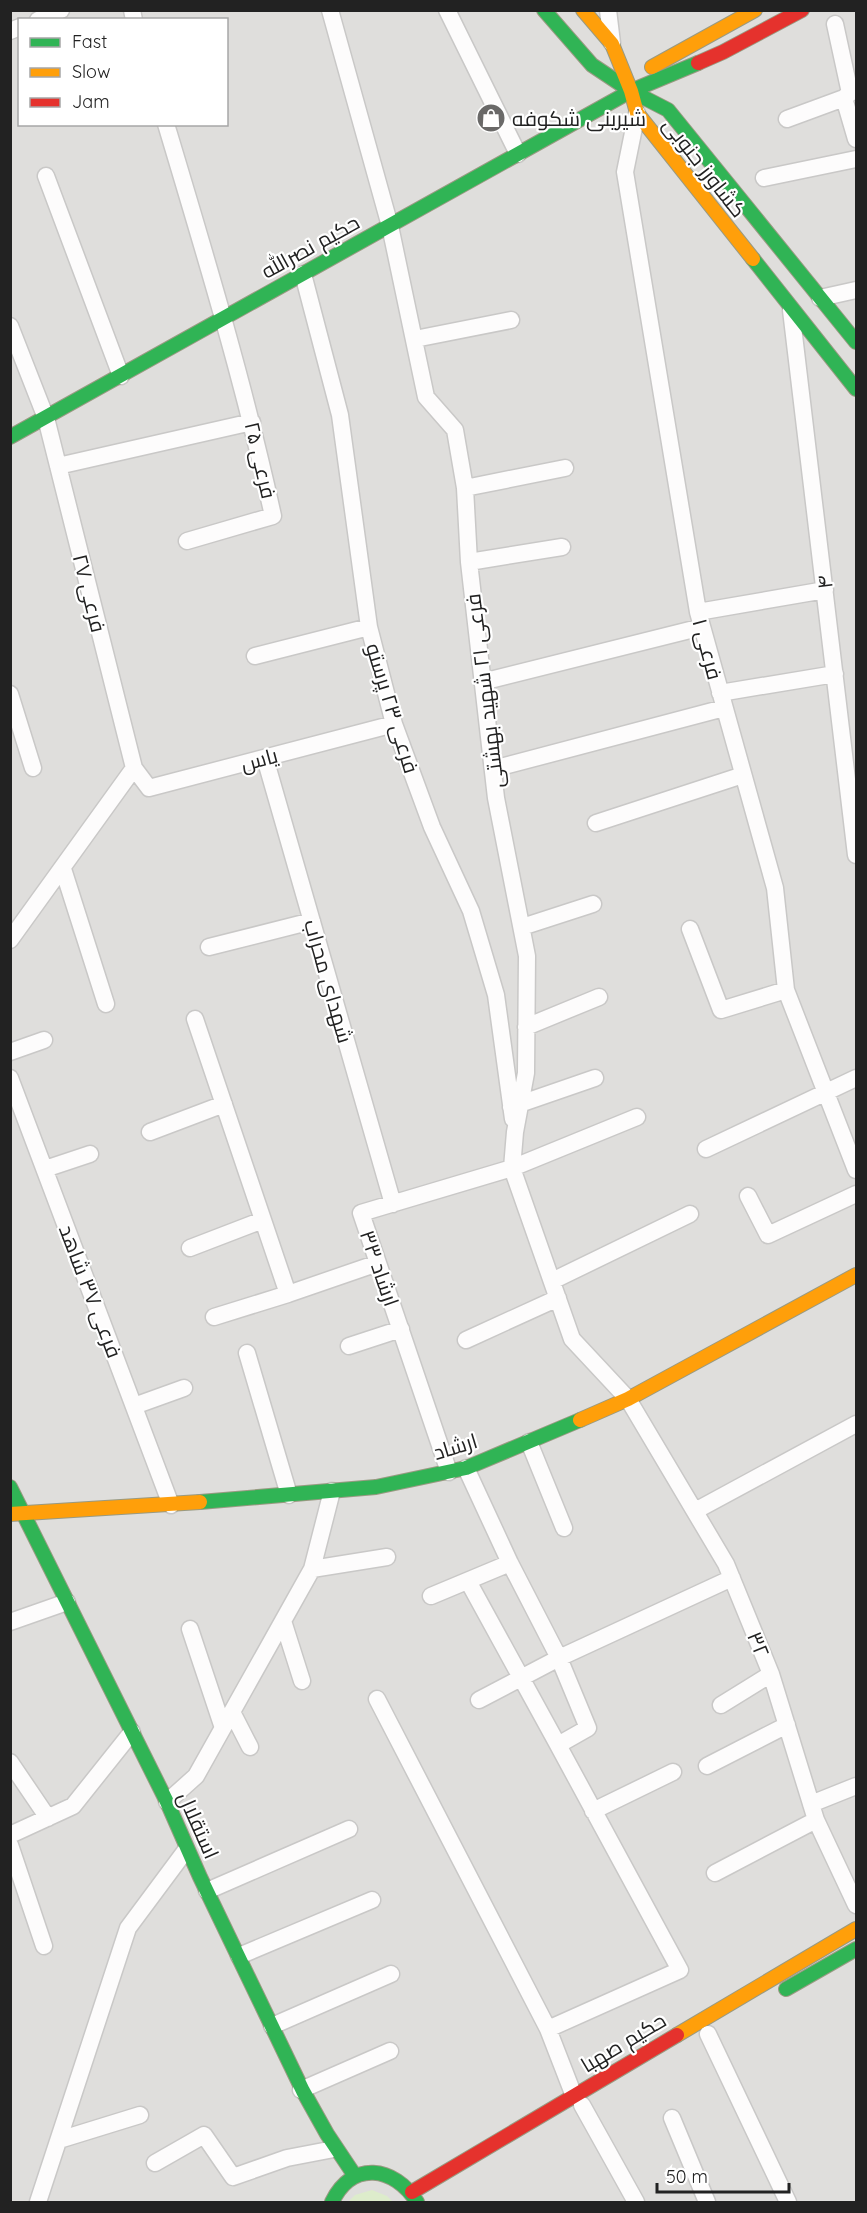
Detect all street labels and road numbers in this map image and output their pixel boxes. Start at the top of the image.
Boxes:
street label: کشاورز جنوبی [657,112,752,223]
street label: حکیم نصرالله [256,208,365,285]
street label: فرعی ۲۵ [239,419,282,501]
street label: فرعی ۲۷ [67,551,112,635]
street label: ۴ [810,573,838,591]
street label: فرعی ۲۱ شهید بهشتی [459,592,510,790]
street label: فرعی ۱ [686,616,729,683]
street label: فرعی ۲۳ پرستو [359,640,425,777]
street label: یاس [238,742,281,777]
street label: شهدای محراب [298,916,359,1046]
street label: فرعی ۳۷ شاهد [53,1221,128,1362]
street label: ارشاد ۳۳ [355,1226,405,1310]
street label: ارشاد [430,1427,480,1465]
street label: ۳۲ [742,1627,776,1661]
street label: استقلال [172,1787,225,1863]
street label: حکیم صهبا [576,2006,671,2079]

